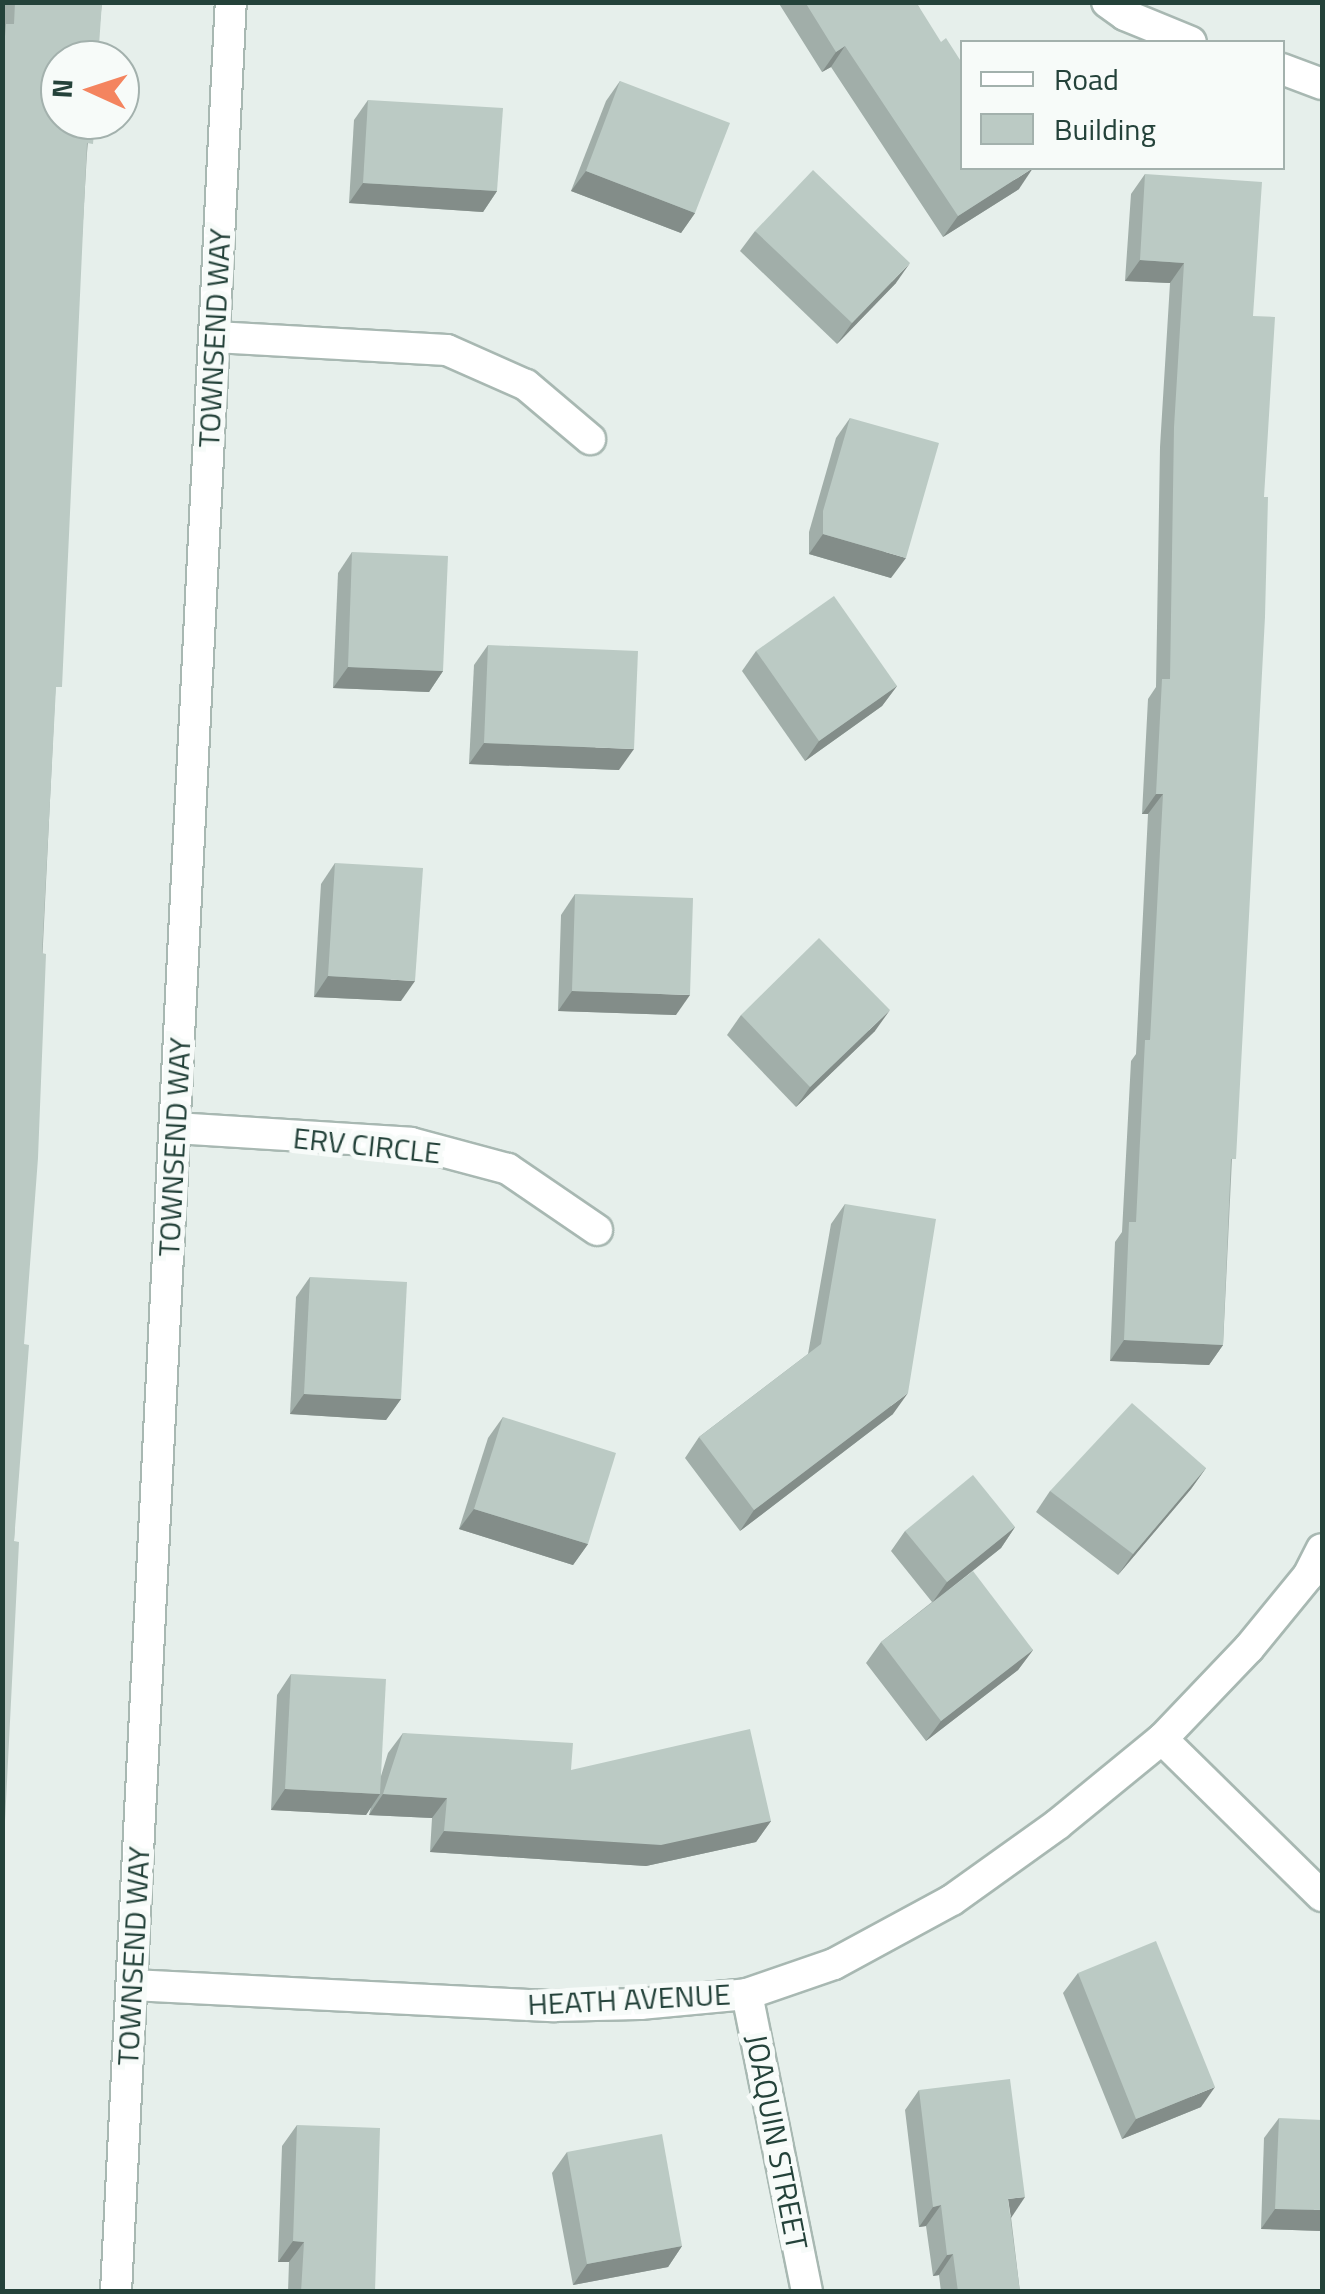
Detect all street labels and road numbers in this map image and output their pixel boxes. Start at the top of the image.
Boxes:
street label: TOWNSEND WAY [190,228,238,448]
street label: TOWNSEND WAY [150,1037,198,1257]
street label: ERV CIRCLE [291,1119,443,1171]
street label: TOWNSEND WAY [109,1846,157,2066]
street label: HEATH AVENUE [527,1976,731,2022]
street label: JOAQUIN STREET [738,2031,816,2253]

